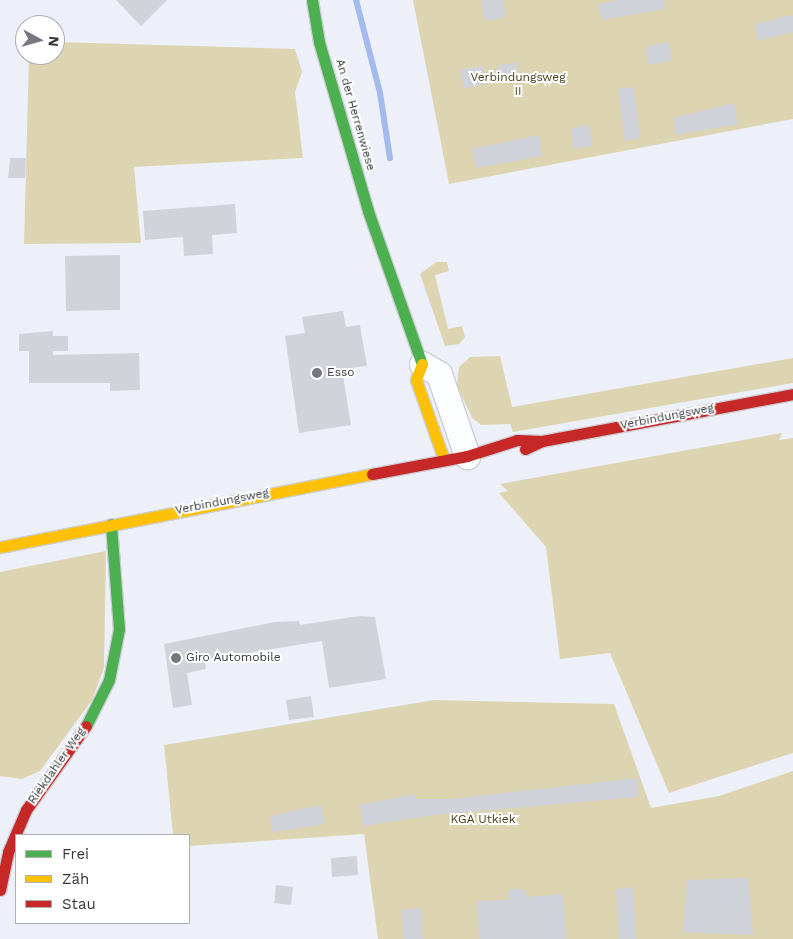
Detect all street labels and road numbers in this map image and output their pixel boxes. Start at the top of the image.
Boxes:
street label: An der Herrenwiese [332,57,378,173]
street label: Verbindungsweg [619,401,715,433]
street label: Verbindungsweg [174,486,270,518]
street label: Riekdahler Weg [25,725,89,807]

